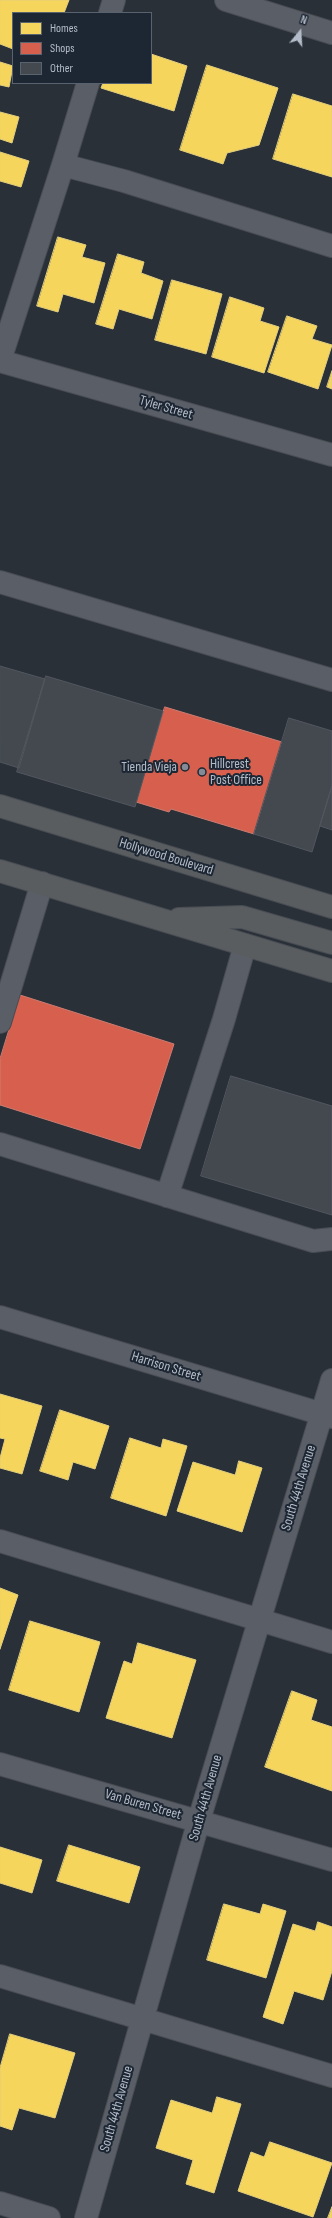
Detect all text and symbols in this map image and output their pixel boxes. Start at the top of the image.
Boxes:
legend [12,12,152,84]
north arrow [280,12,320,52]
text: N [299,13,309,27]
text: Homes [50,21,78,36]
text: Shops [50,41,75,56]
text: Other [50,61,73,76]
street label: Tyler Street [137,392,195,424]
place label: Hillcrest Post Office [210,756,262,788]
place label: Tienda Vieja [121,759,177,775]
marker: Tienda Vieja [180,762,190,772]
marker: Hillcrest Post Office [197,767,207,777]
street label: Hollywood Boulevard [117,835,215,879]
street label: Harrison Street [129,1348,203,1386]
street label: South 44th Avenue [278,1443,320,1533]
street label: South 44th Avenue [186,1753,226,1843]
street label: Van Buren Street [103,1786,183,1824]
street label: South 44th Avenue [97,2064,137,2154]

